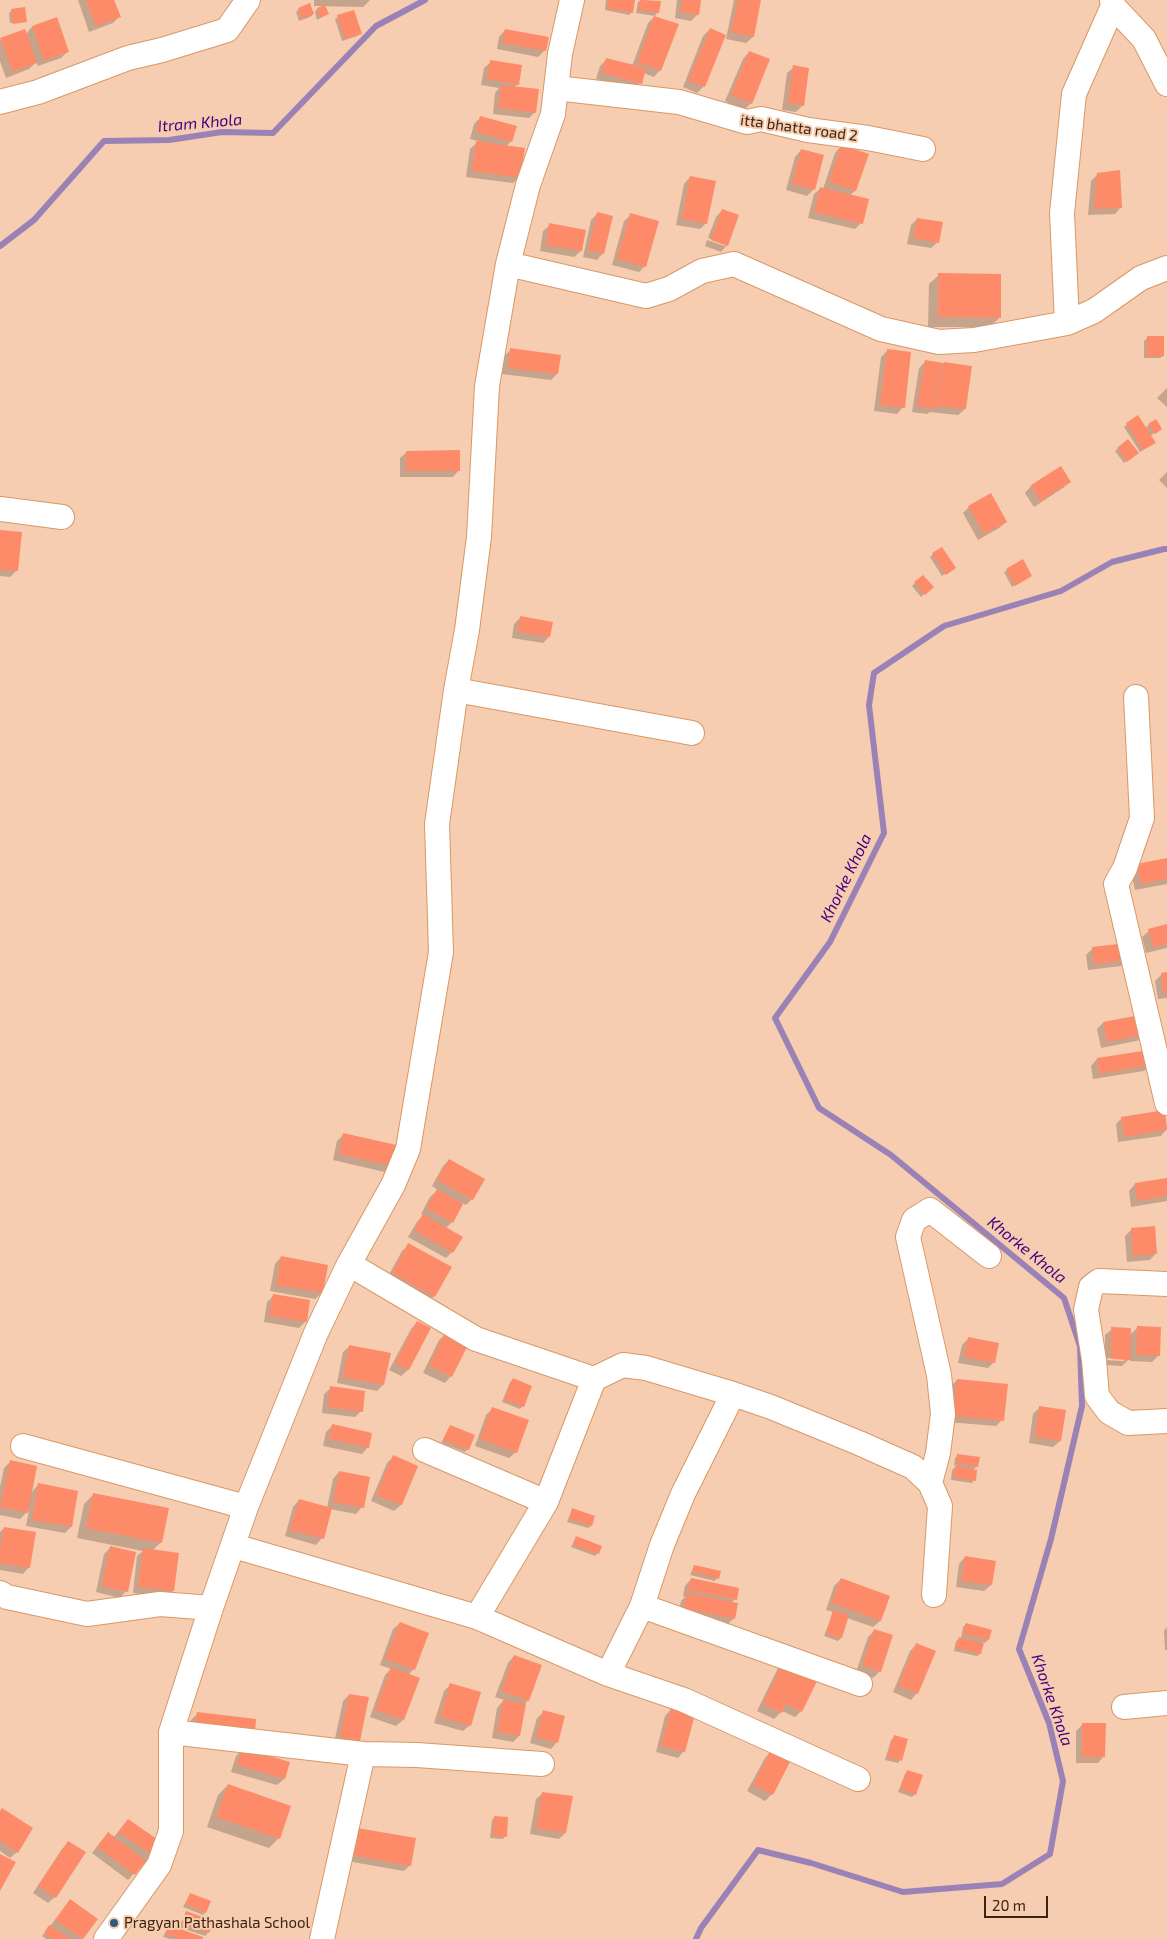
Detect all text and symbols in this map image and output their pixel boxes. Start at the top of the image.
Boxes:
water label: Itram Khola [157,110,243,136]
street label: itta bhatta road 2 [739,111,859,145]
water label: Khorke Khola [816,831,876,925]
water label: Khorke Khola [984,1212,1070,1288]
water label: Khorke Khola [1027,1651,1077,1749]
scale bar [987,1886,1051,1918]
text: 20 m [992,1896,1026,1914]
place label: Pragyan Pathashala School [124,1914,310,1932]
marker: Pragyan Pathashala School [108,1917,120,1929]

